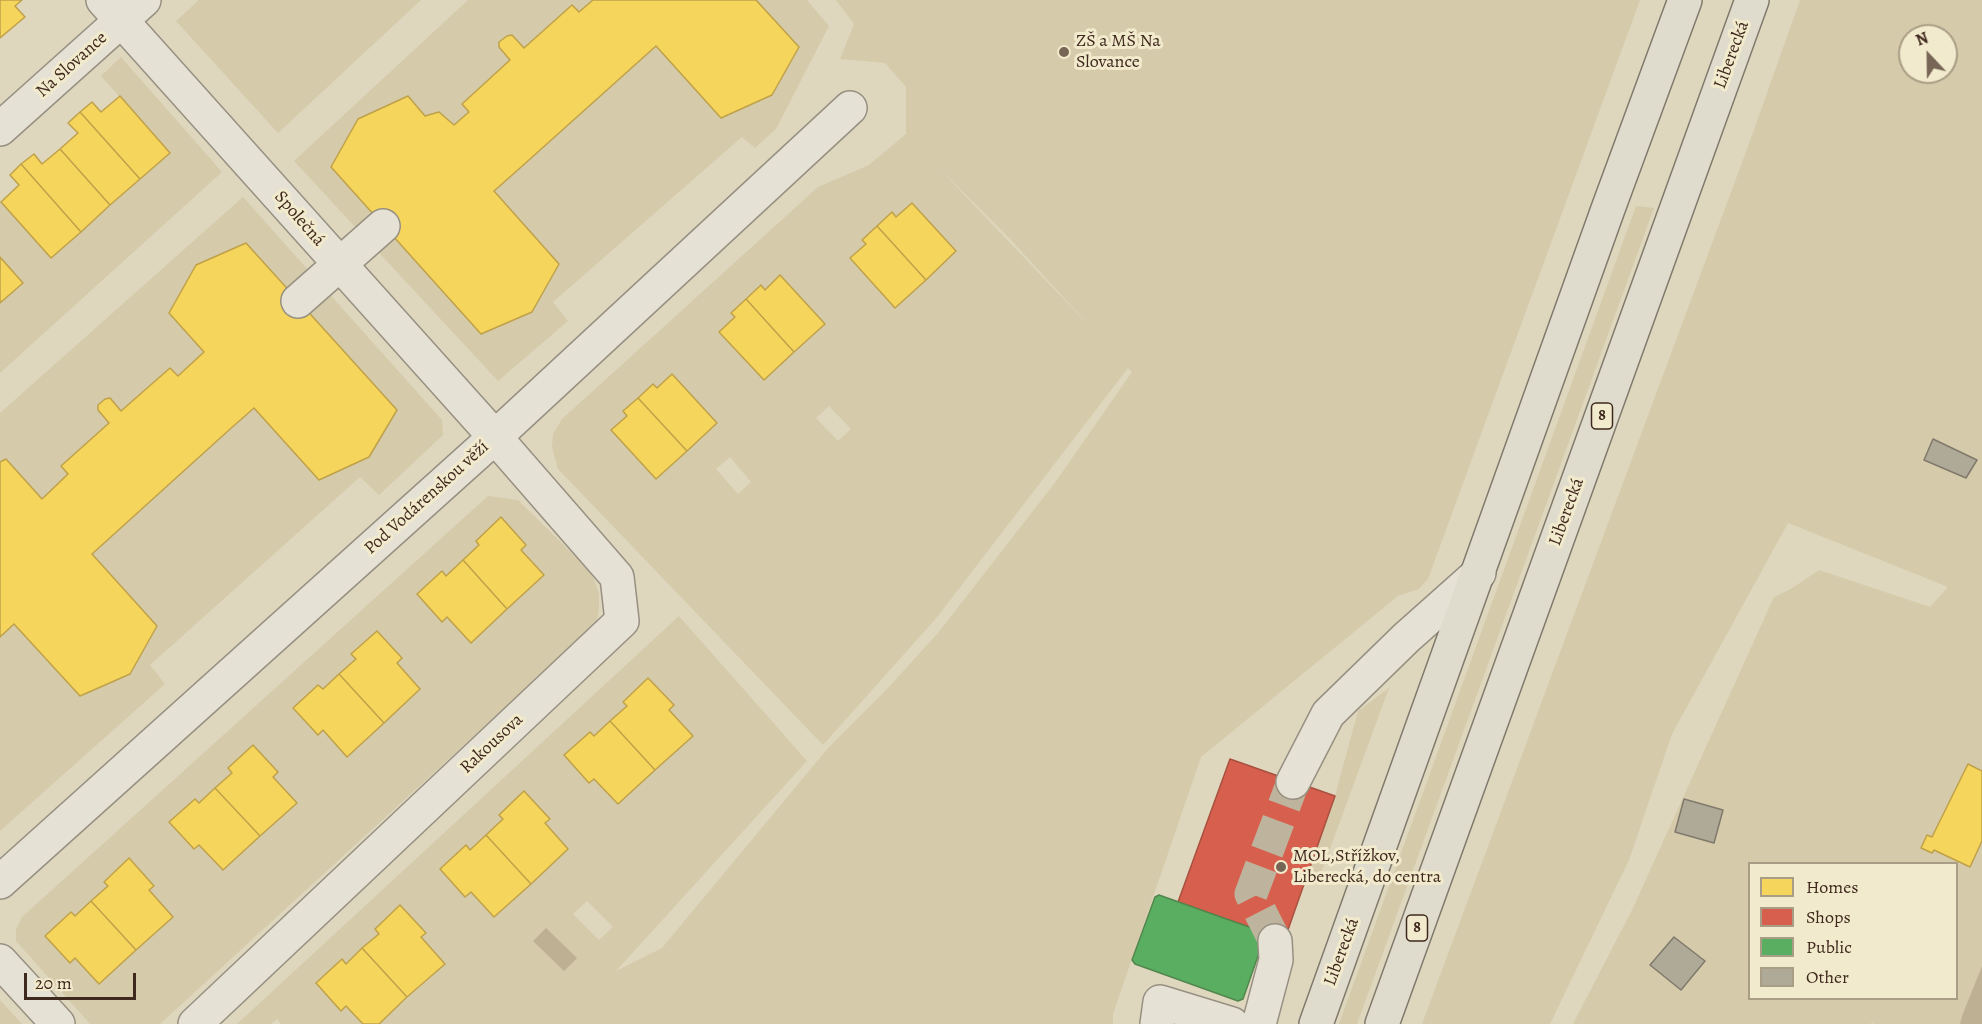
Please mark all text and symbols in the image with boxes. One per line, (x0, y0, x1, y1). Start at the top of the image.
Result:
street label: Liberecká (1710, 18, 1754, 92)
north arrow (1898, 24, 1958, 84)
street label: Na Slovance (32, 27, 112, 103)
text: N (1912, 27, 1932, 52)
place label: ZŠ a MŠ Na Slovance (1076, 31, 1161, 74)
marker: ZŠ a MŠ Na Slovance (1057, 45, 1071, 59)
street label: Společná (269, 187, 329, 251)
road number: 8 (1592, 403, 1612, 429)
street label: Pod Vodárenskou věží (360, 437, 494, 559)
street label: Liberecká (1545, 475, 1589, 549)
street label: Rakousova (456, 709, 528, 779)
place label: MOL,Střížkov, Liberecká, do centra (1293, 846, 1441, 888)
marker: MOL,Střížkov, Liberecká, do centra (1274, 860, 1288, 874)
legend (1748, 862, 1958, 1000)
text: Homes (1806, 875, 1858, 899)
text: Shops (1806, 905, 1851, 929)
street label: Liberecká (1320, 915, 1364, 989)
road number: 8 (1406, 915, 1428, 941)
text: Public (1806, 935, 1852, 959)
scale bar (27, 961, 140, 999)
text: Other (1806, 965, 1849, 989)
text: 20 m (35, 971, 72, 995)

